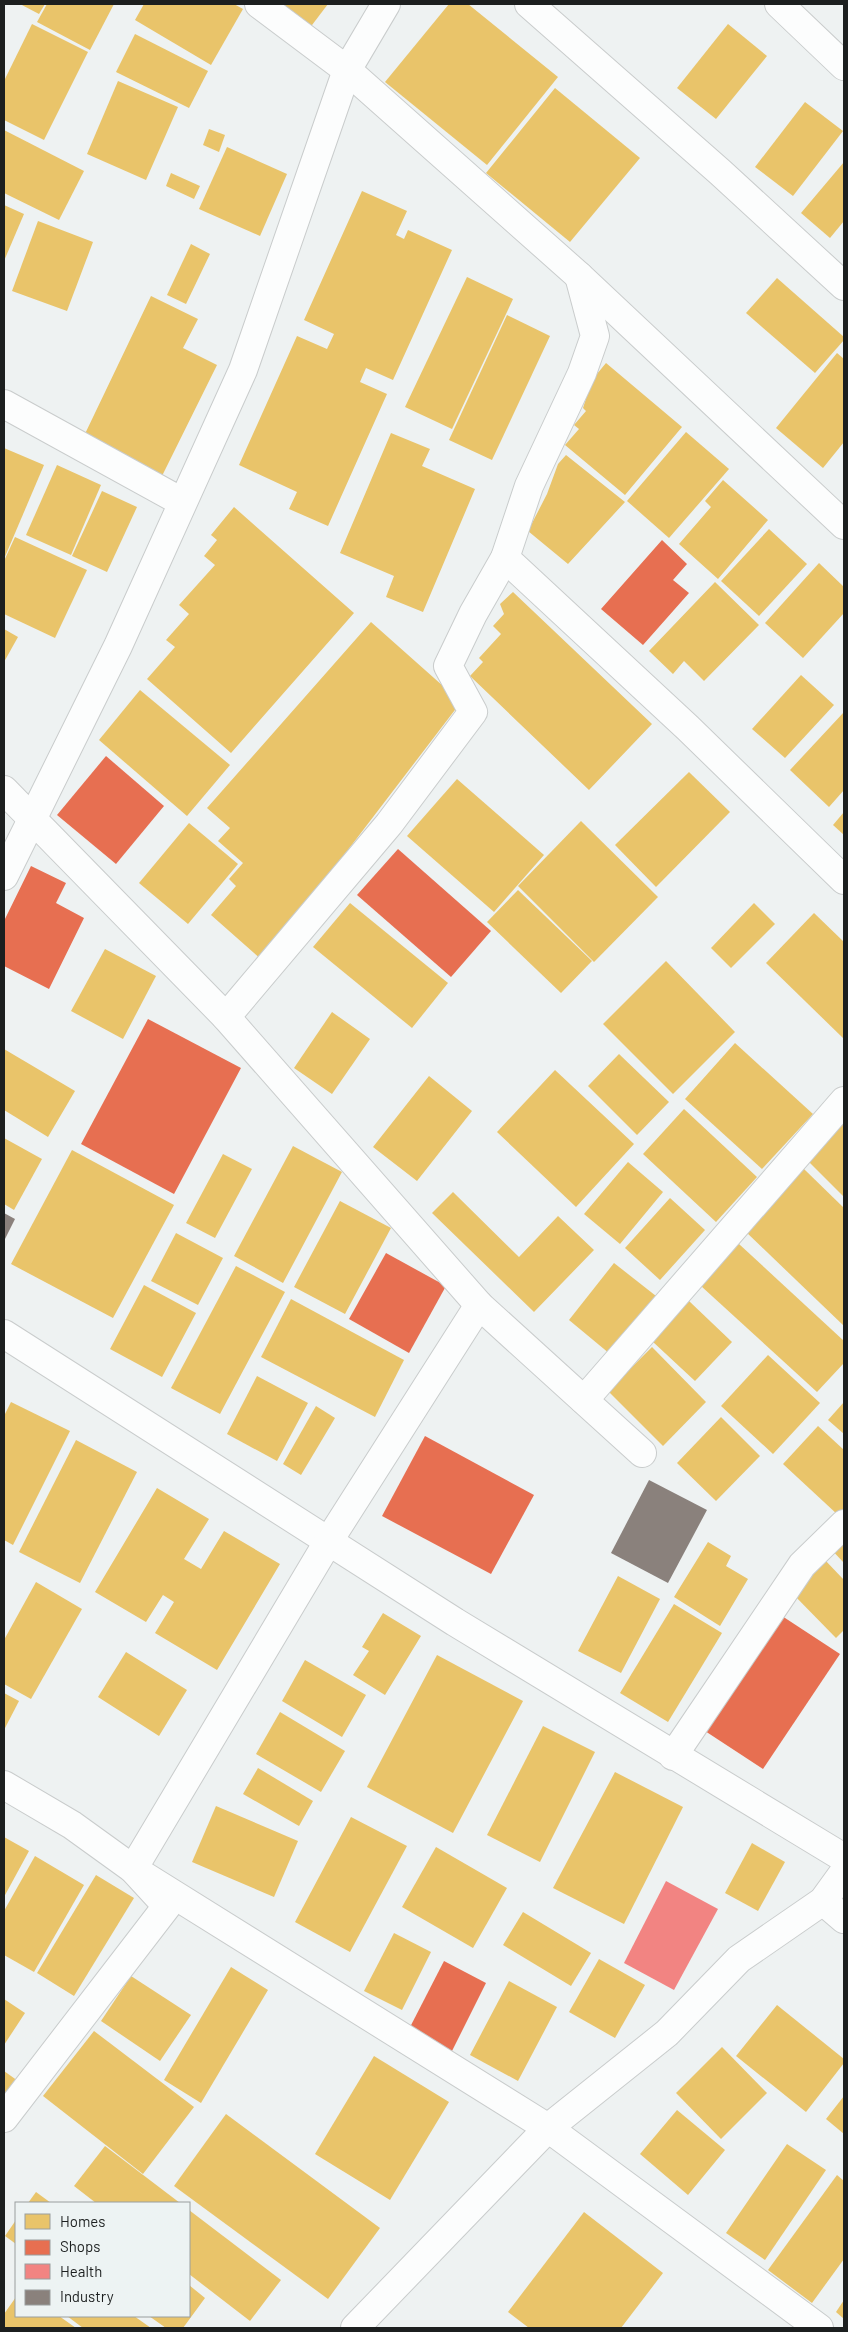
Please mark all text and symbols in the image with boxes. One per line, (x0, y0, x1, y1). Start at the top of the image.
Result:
legend (15, 2202, 190, 2317)
text: Homes (60, 2212, 105, 2230)
text: Shops (60, 2237, 100, 2255)
text: Health (60, 2262, 102, 2280)
text: Industry (60, 2287, 114, 2305)

